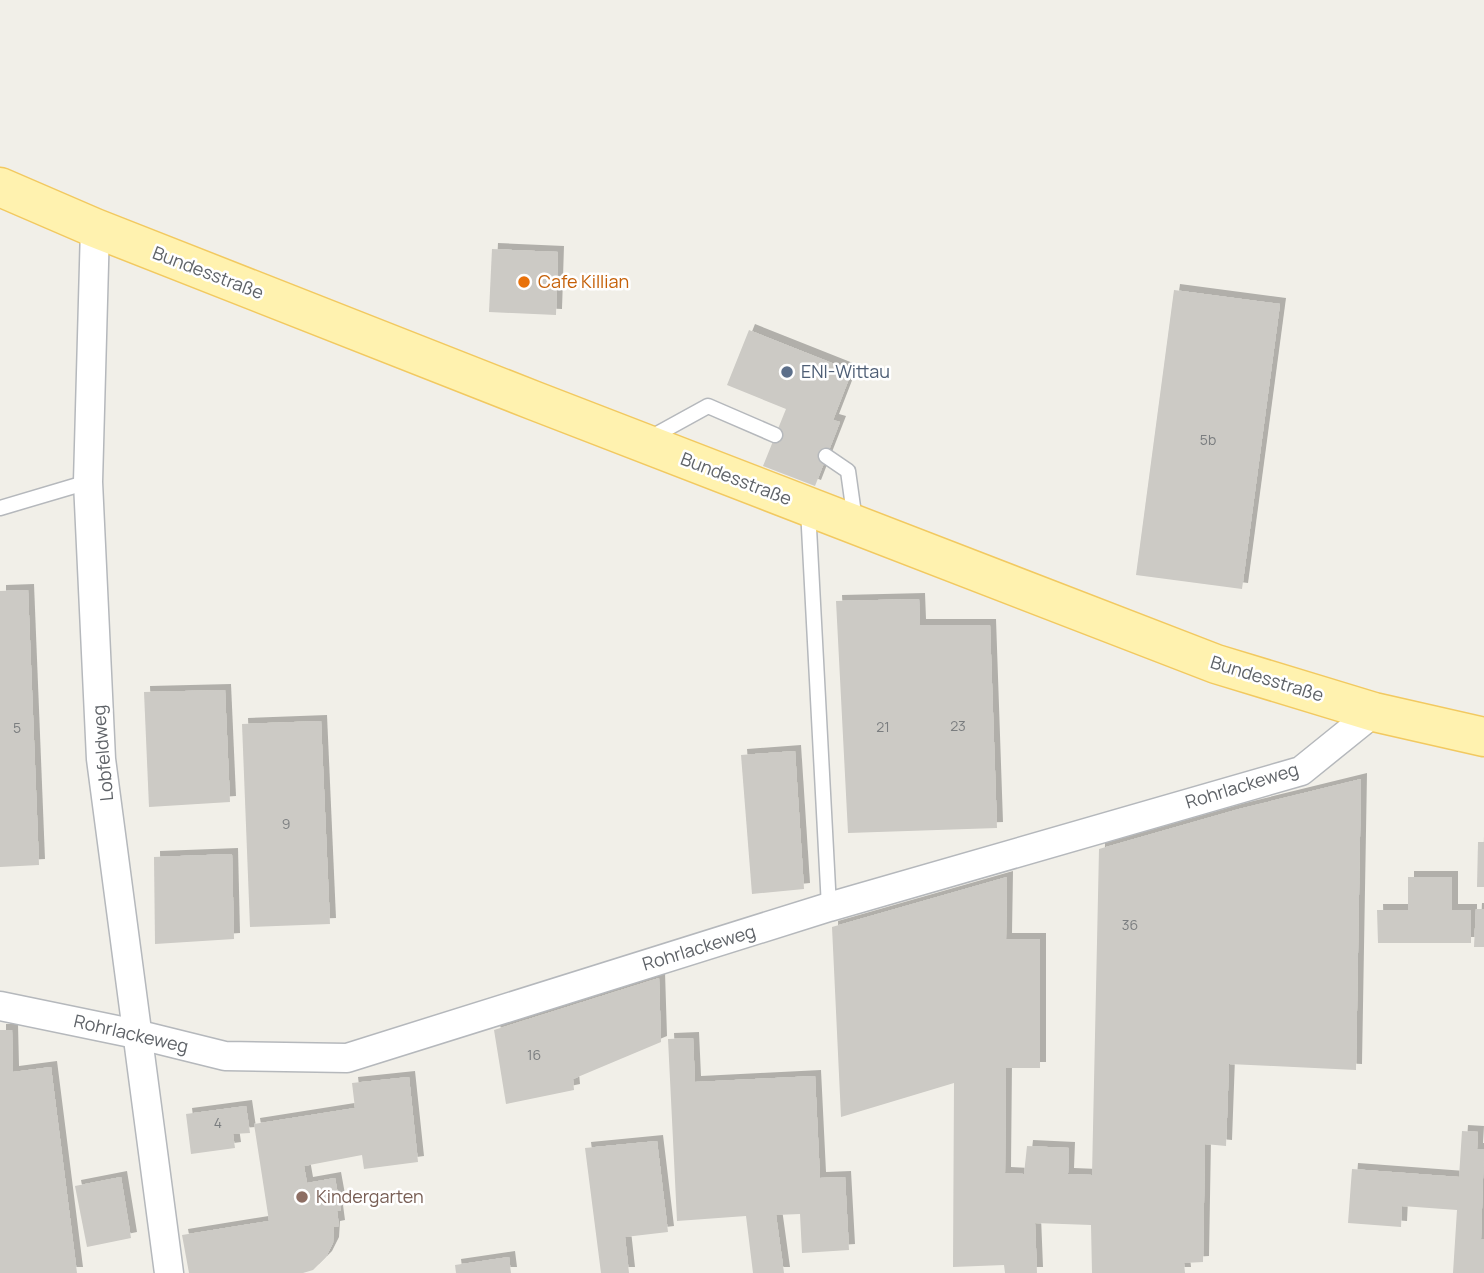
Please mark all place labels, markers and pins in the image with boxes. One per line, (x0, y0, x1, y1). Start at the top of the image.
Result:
place label: Cafe Killian (538, 269, 629, 293)
marker: Cafe Killian (516, 274, 532, 290)
place label: ENI-Wittau (801, 359, 890, 383)
marker: ENI-Wittau (779, 364, 795, 380)
place label: Kindergarten (316, 1184, 424, 1208)
marker: Kindergarten (294, 1189, 310, 1205)

